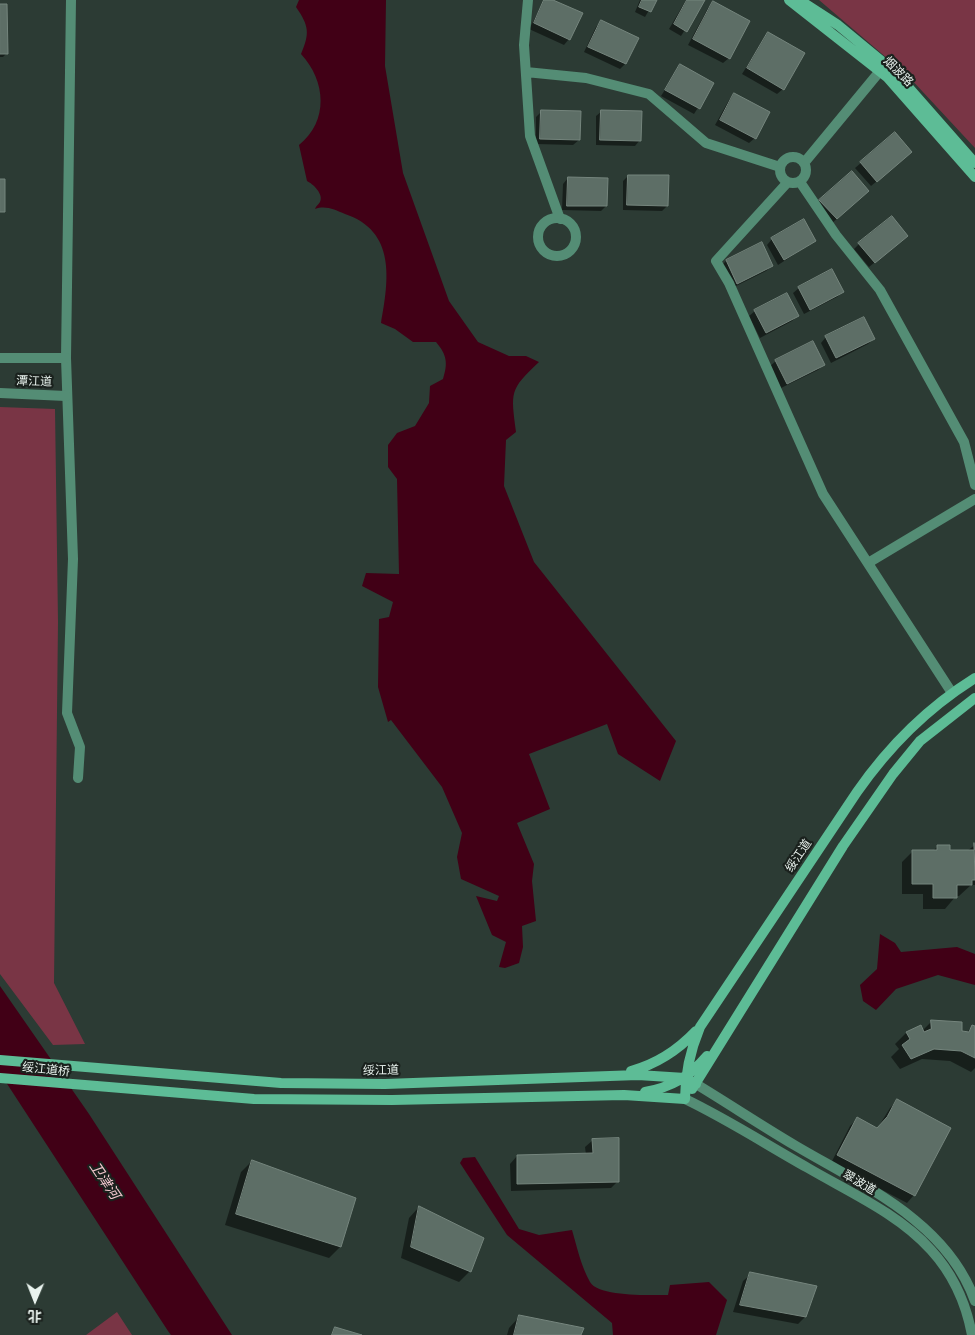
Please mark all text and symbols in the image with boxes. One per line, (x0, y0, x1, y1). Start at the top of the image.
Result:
street label: 烟波路 (880, 54, 916, 90)
street label: 潭江道 (16, 374, 52, 390)
street label: 绥江道 (783, 837, 815, 875)
street label: 绥江道桥 (21, 1060, 71, 1080)
street label: 绥江道 (363, 1063, 399, 1079)
water label: 卫津河 (85, 1159, 123, 1203)
street label: 翠波道 (840, 1168, 878, 1198)
north arrow (10, 1275, 60, 1325)
text: 北 (28, 1307, 42, 1324)

